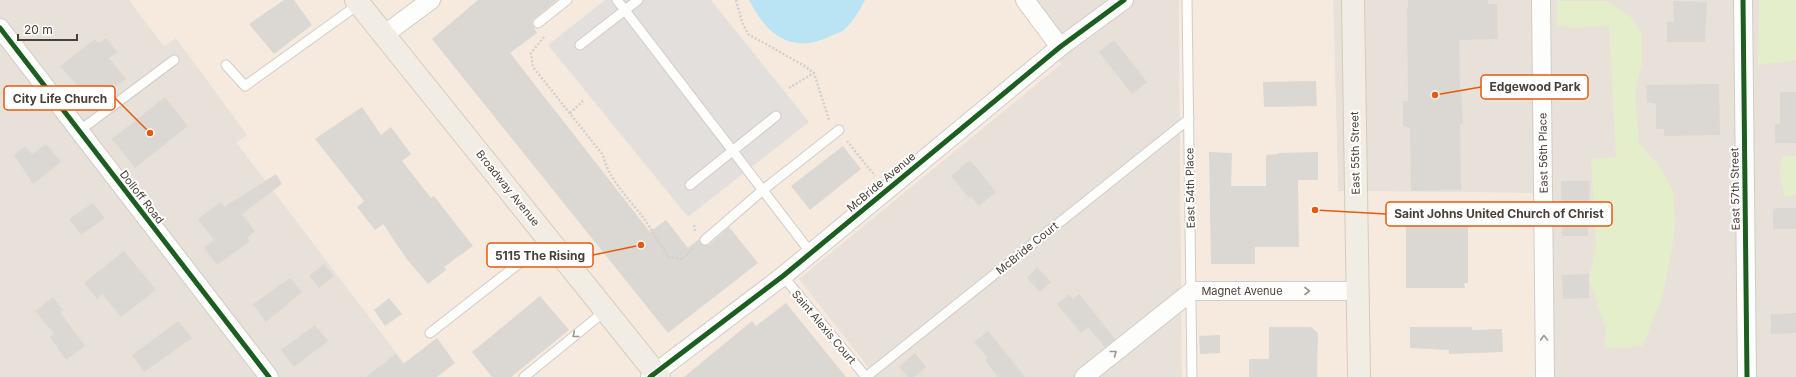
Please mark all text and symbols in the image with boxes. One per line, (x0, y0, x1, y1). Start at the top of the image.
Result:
scale bar (18, 16, 77, 42)
text: 20 m (24, 22, 53, 37)
callout: Edgewood Park (1481, 75, 1588, 99)
text: Edgewood Park (1489, 79, 1581, 94)
callout: City Life Church (4, 86, 115, 110)
text: City Life Church (13, 91, 107, 106)
street label: East 55th Street (1347, 111, 1363, 195)
street label: East 56th Place (1535, 113, 1551, 193)
street label: Broadway Avenue (473, 147, 543, 229)
street label: East 54th Place (1182, 147, 1198, 229)
street label: East 57th Street (1727, 147, 1743, 230)
street label: McBride Avenue (844, 149, 918, 215)
street label: Dolloff Road (117, 168, 167, 226)
callout: Saint Johns United Church of Christ (1386, 202, 1612, 226)
text: Saint Johns United Church of Christ (1394, 206, 1604, 221)
street label: McBride Court (993, 218, 1061, 277)
callout: 5115 The Rising (487, 243, 593, 267)
text: 5115 The Rising (495, 248, 585, 263)
street label: Magnet Avenue (1201, 284, 1283, 298)
street label: Saint Alexis Court (789, 287, 859, 367)
one-way arrow (1304, 287, 1310, 295)
one-way arrow (572, 331, 579, 338)
one-way arrow (1540, 335, 1548, 341)
one-way arrow (1110, 350, 1117, 357)

